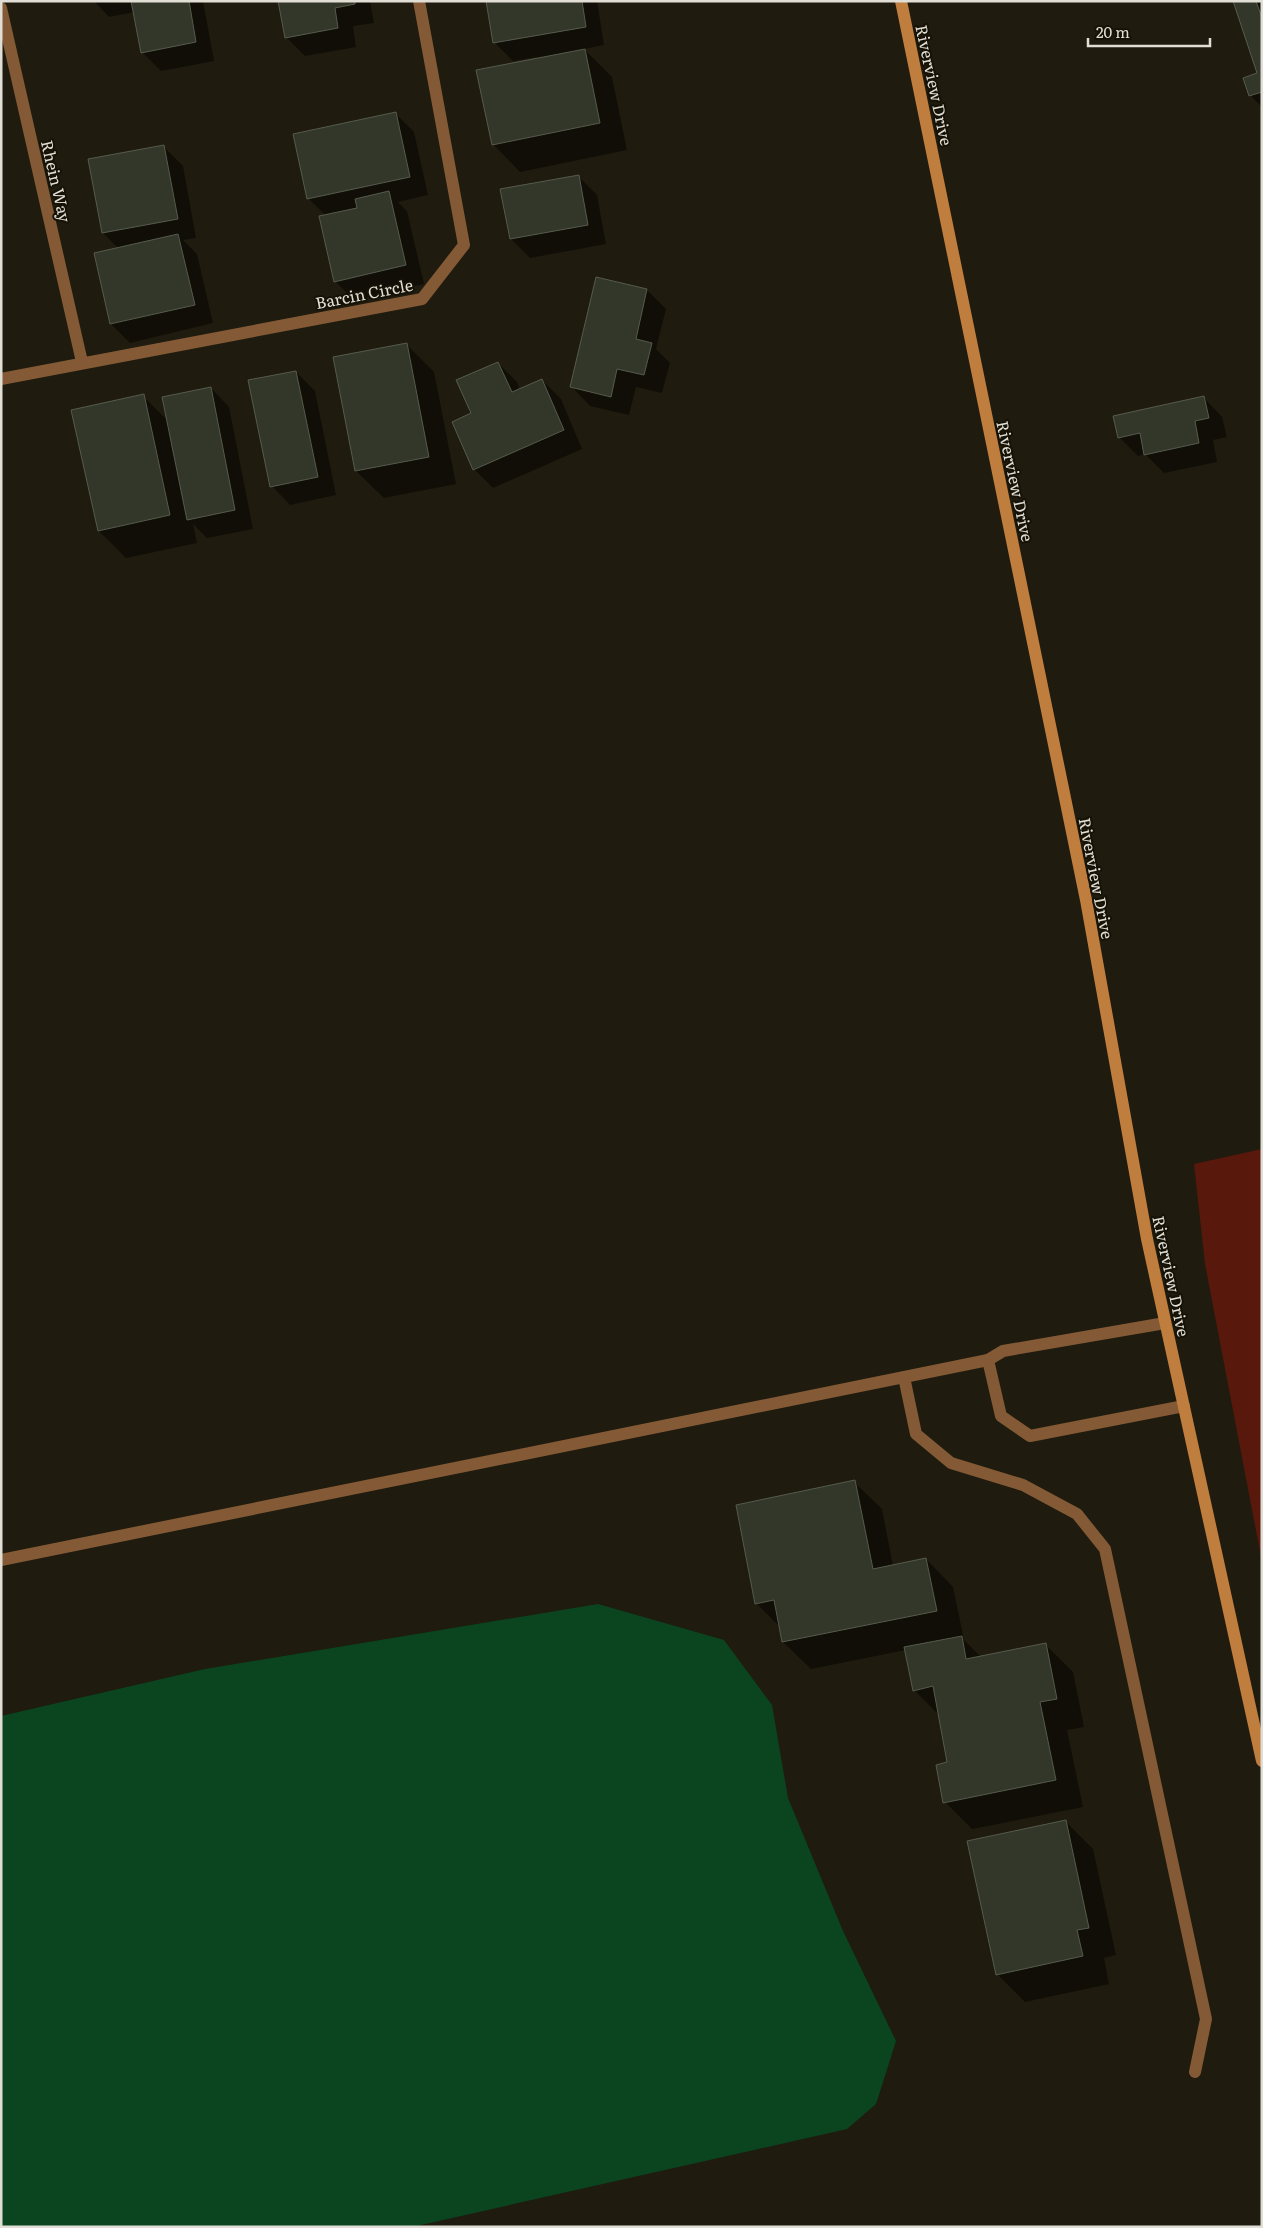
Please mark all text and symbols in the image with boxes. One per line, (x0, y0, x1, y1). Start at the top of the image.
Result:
scale bar (1088, 15, 1210, 47)
text: 20 m (1096, 20, 1130, 43)
street label: Riverview Drive (910, 22, 960, 148)
street label: Rhein Way (36, 138, 78, 225)
street label: Barcin Circle (313, 272, 415, 314)
street label: Riverview Drive (991, 418, 1041, 544)
street label: Riverview Drive (1073, 815, 1121, 941)
street label: Riverview Drive (1147, 1213, 1197, 1339)

